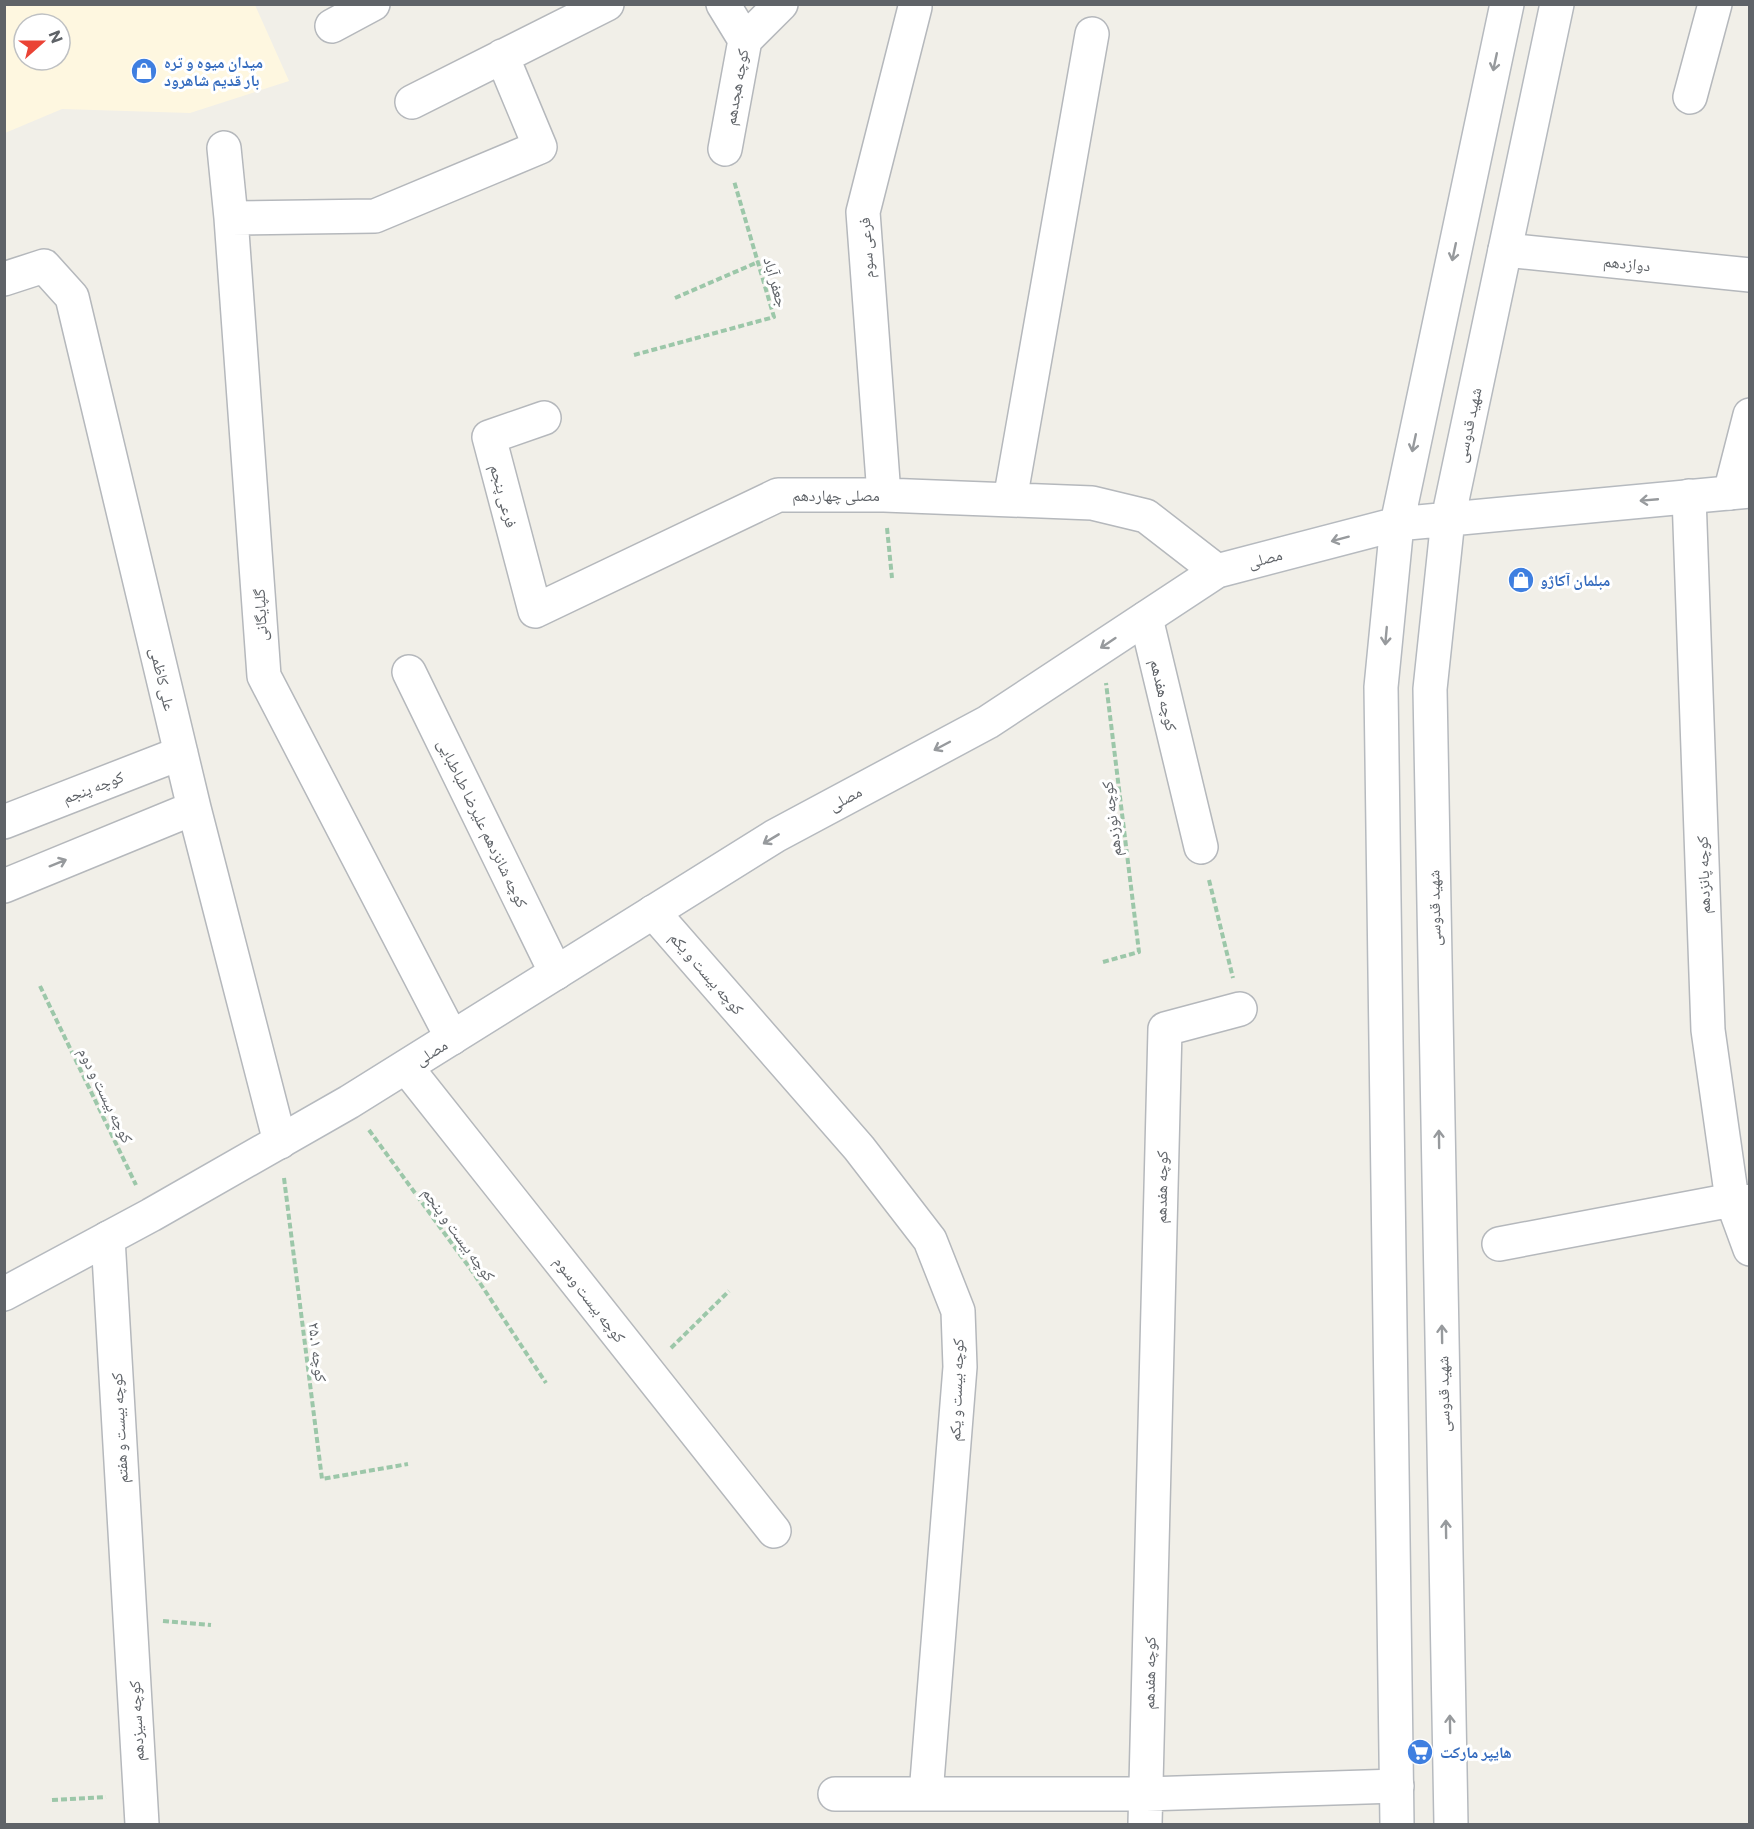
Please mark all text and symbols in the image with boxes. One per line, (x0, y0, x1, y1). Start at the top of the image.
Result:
north arrow (12, 12, 72, 72)
text: N (45, 27, 67, 45)
street label: کوچه هجدهم (719, 47, 754, 127)
place label: میدان میوه و تره بار قدیم شاهرود (164, 52, 263, 92)
one-way arrow (1488, 52, 1500, 71)
shop icon: میدان میوه و تره بار قدیم شاهرود (129, 56, 159, 86)
street label: فرعی سوم (854, 217, 879, 279)
one-way arrow (1448, 242, 1459, 262)
street label: دوازدهم (1602, 251, 1652, 276)
street label: جعفر آباد (759, 255, 793, 309)
street label: شهید قدوسی (1450, 386, 1487, 465)
one-way arrow (1408, 433, 1419, 453)
street label: فرعی پنجم (485, 462, 522, 530)
street label: مصلی چهاردهم (792, 485, 880, 506)
one-way arrow (1640, 495, 1660, 506)
one-way arrow (1331, 534, 1350, 545)
street label: مصلی (1246, 544, 1285, 573)
shop icon: مبلمان آکاژو (1506, 565, 1536, 595)
place label: مبلمان آکاژو (1540, 570, 1610, 590)
street label: گلپایگانی (249, 588, 272, 642)
one-way arrow (1380, 625, 1391, 645)
one-way arrow (1100, 637, 1116, 649)
street label: علی کاظمی (145, 645, 180, 713)
street label: کوچه هفدهم (1145, 657, 1182, 733)
street label: کوچه شانزدهم علیرضا طباطبایی (433, 735, 533, 911)
one-way arrow (934, 741, 952, 752)
street label: کوچه پنجم (60, 766, 127, 809)
street label: کوچه نوزدهم (1096, 780, 1127, 858)
street label: مصلی (825, 781, 865, 816)
one-way arrow (763, 833, 780, 845)
street label: کوچه پانزدهم (1692, 835, 1715, 914)
one-way arrow (48, 857, 67, 868)
street label: شهید قدوسی (1423, 870, 1446, 946)
street label: کوچه بیست و یکم (665, 927, 749, 1019)
street label: مصلی (411, 1034, 452, 1071)
street label: کوچه بیست و دوم (73, 1044, 138, 1147)
one-way arrow (1433, 1130, 1444, 1150)
street label: کوچه هفدهم (1150, 1150, 1173, 1224)
street label: کوچه بیست و پنجم (417, 1183, 500, 1286)
street label: کوچه بیست وسوم (549, 1252, 630, 1347)
street label: کوچه ۲۵.۱ (304, 1321, 332, 1383)
one-way arrow (1437, 1325, 1448, 1345)
street label: کوچه بیست و یکم (944, 1338, 969, 1442)
street label: شهید قدوسی (1432, 1356, 1455, 1432)
street label: کوچه بیست و هفتم (106, 1372, 133, 1484)
one-way arrow (1440, 1520, 1452, 1540)
street label: کوچه هفدهم (1138, 1636, 1161, 1710)
street label: کوچه سیزدهم (124, 1680, 149, 1762)
one-way arrow (1444, 1715, 1455, 1735)
supermarket icon: هایپر مارکت (1405, 1737, 1435, 1767)
place label: هایپر مارکت (1440, 1742, 1512, 1762)

